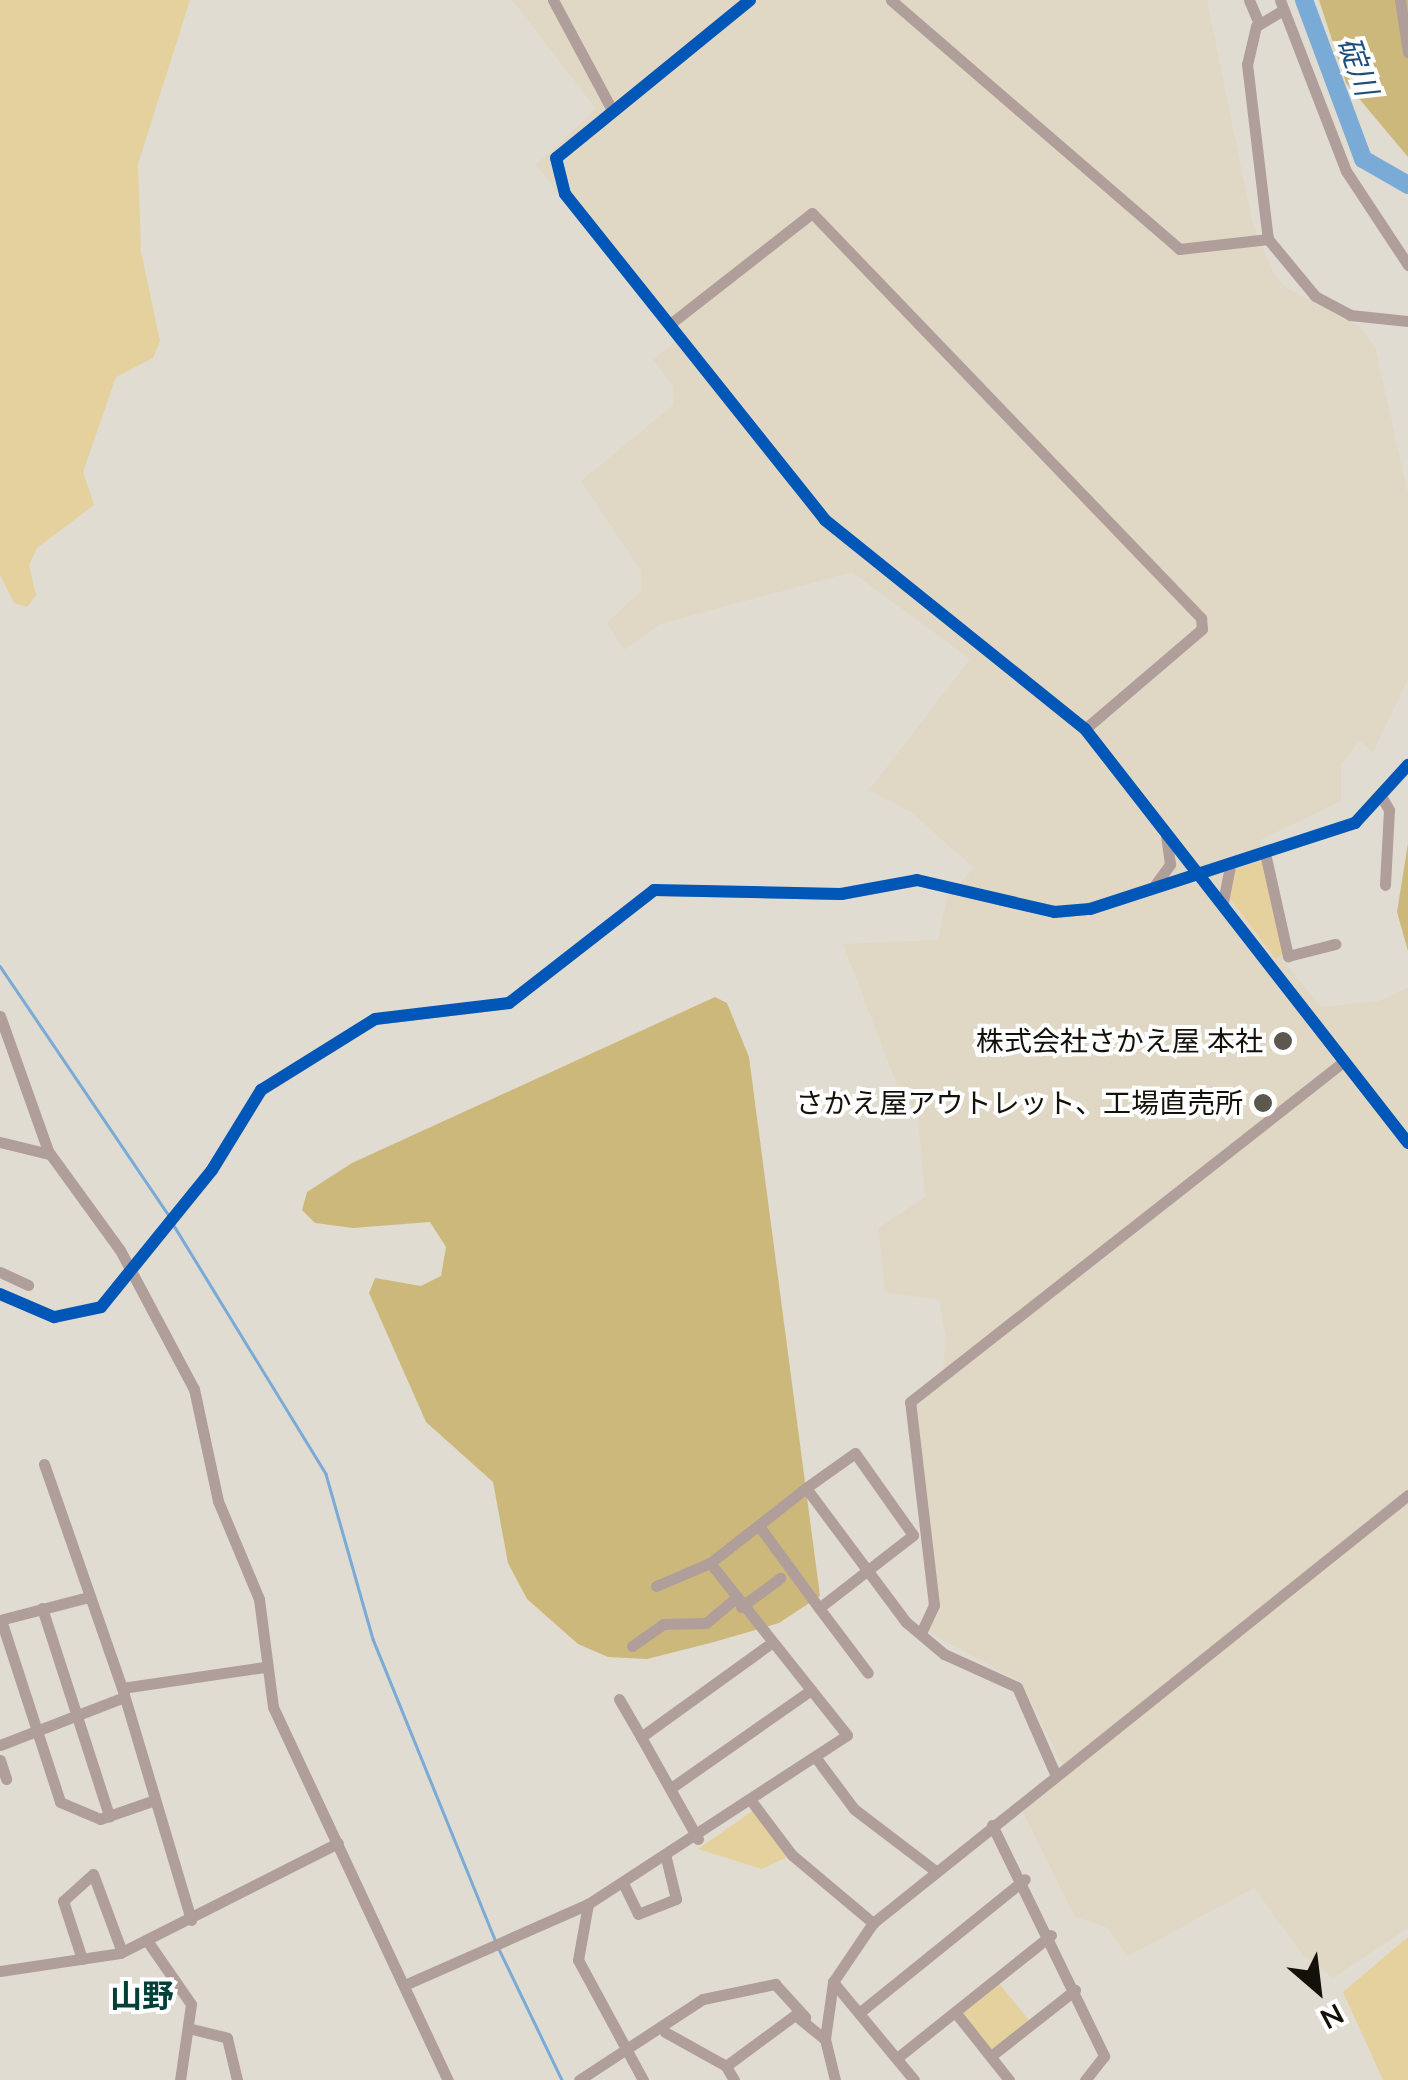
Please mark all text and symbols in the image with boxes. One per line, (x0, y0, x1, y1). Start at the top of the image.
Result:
water label: 碇川 (1331, 32, 1385, 100)
place label: 株式会社さかえ屋 本社 (976, 1024, 1263, 1058)
marker: 株式会社さかえ屋 本社 (1272, 1030, 1294, 1052)
place label: さかえ屋アウトレット、工場直売所 (796, 1086, 1243, 1120)
marker: さかえ屋アウトレット、工場直売所 (1252, 1092, 1274, 1114)
north arrow (1268, 1940, 1368, 2040)
district label: 山野 (110, 1976, 174, 2014)
text: N (1315, 1997, 1350, 2037)

